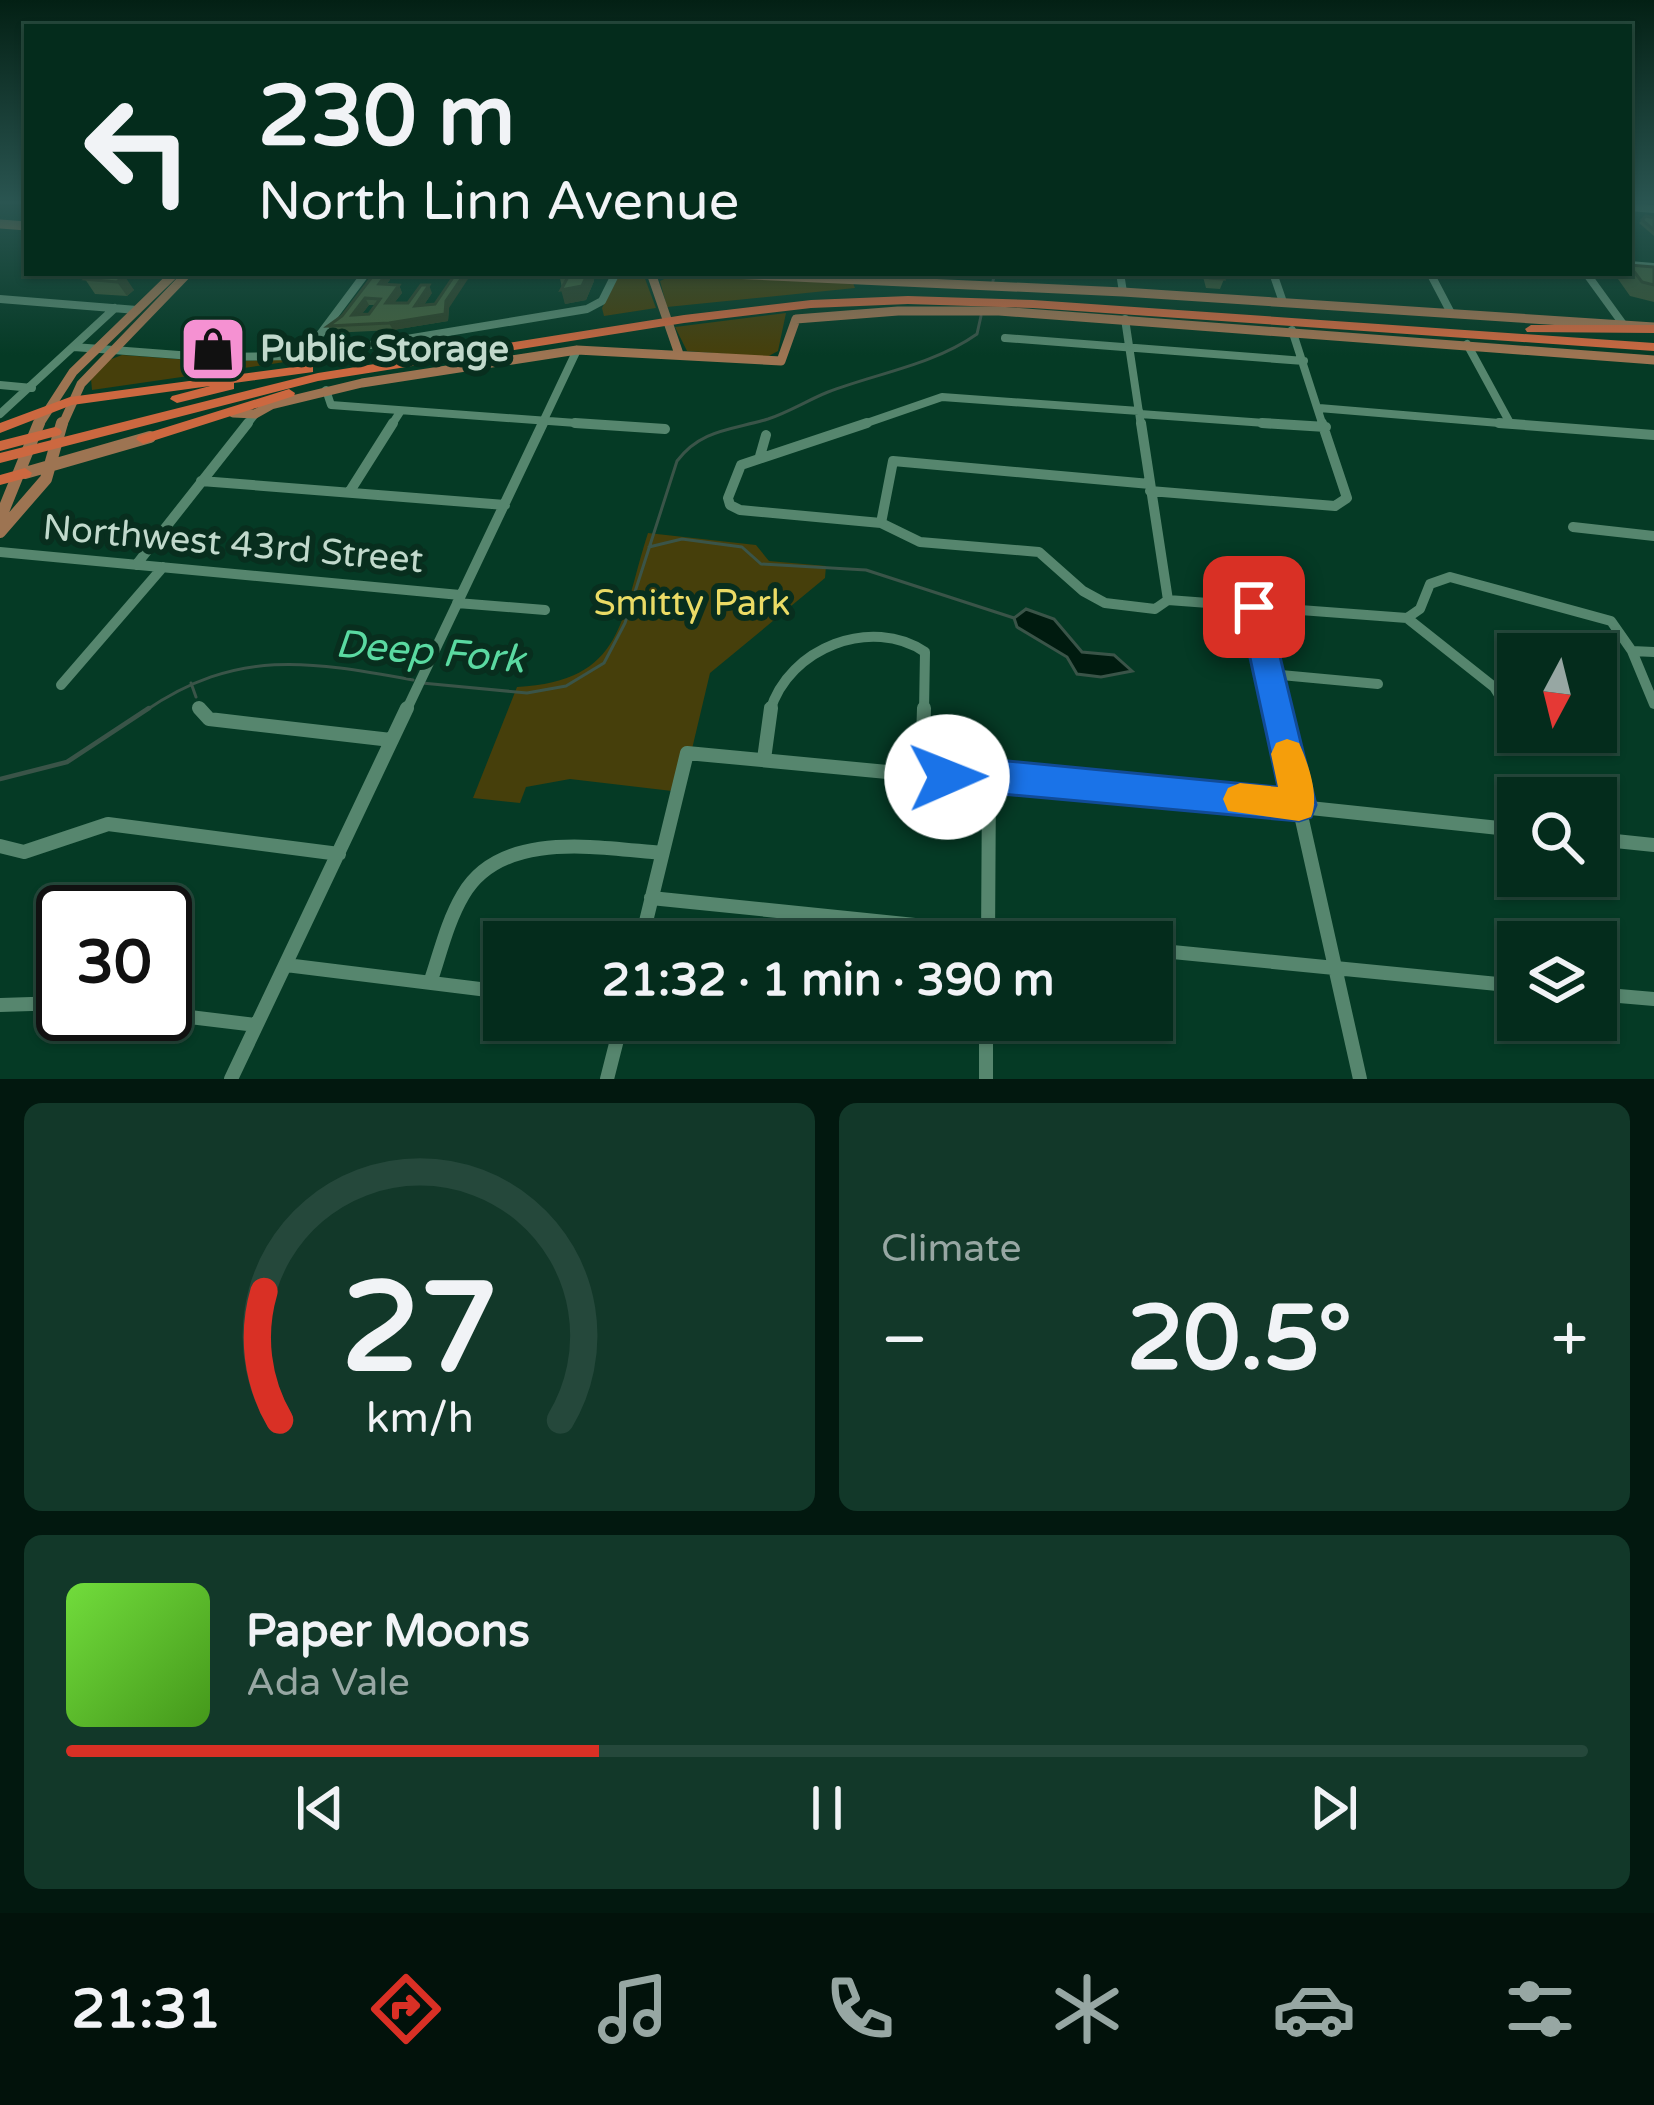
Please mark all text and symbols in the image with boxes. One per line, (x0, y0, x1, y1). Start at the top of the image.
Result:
text: 230 m (258, 67, 515, 168)
icon: left (60, 72, 216, 228)
text: North Linn Avenue (258, 169, 739, 234)
shop icon: Public Storage (178, 314, 248, 384)
place label: Public Storage (260, 328, 509, 371)
street label: Northwest 43rd Street (41, 506, 425, 582)
pin (1203, 556, 1305, 658)
icon: arrive (1221, 574, 1287, 640)
park label: Smitty Park (594, 582, 790, 625)
water label: Deep Fork (334, 620, 529, 684)
north arrow (1497, 633, 1617, 753)
map controls (1497, 633, 1617, 1041)
position arrow (884, 714, 1010, 840)
button: search (1497, 777, 1617, 897)
speed limit sign: 30 (36, 885, 192, 1041)
button: layers (1497, 921, 1617, 1041)
text: 21:32 · 1 min · 390 m (602, 954, 1054, 1008)
text: Climate (881, 1225, 1021, 1272)
text: 27 (341, 1254, 498, 1405)
text: 20.5° (1127, 1285, 1352, 1394)
text: − (881, 1300, 928, 1380)
text: + (1551, 1300, 1588, 1380)
text: km/h (366, 1393, 473, 1444)
text: Paper Moons (246, 1605, 530, 1659)
text: Ada Vale (246, 1659, 410, 1706)
icon: previous (287, 1775, 353, 1841)
icon: pause (794, 1775, 860, 1841)
icon: next (1301, 1775, 1367, 1841)
icon: directions (364, 1967, 448, 2051)
icon: music (591, 1967, 675, 2051)
icon: phone (818, 1967, 902, 2051)
icon: climate (1045, 1967, 1129, 2051)
icon: car (1272, 1967, 1356, 2051)
icon: filters (1498, 1967, 1582, 2051)
text: 21:31 (71, 1977, 221, 2042)

